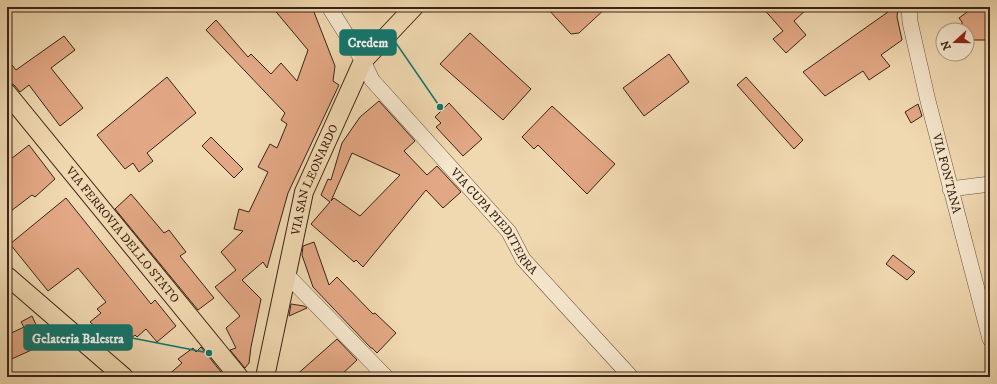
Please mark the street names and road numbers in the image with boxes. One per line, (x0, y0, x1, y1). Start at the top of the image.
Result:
street label: VIA SAN LEONARDO (287, 122, 341, 237)
street label: VIA FONTANA (929, 131, 965, 215)
street label: VIA FERROVIA DELLO STATO (62, 163, 183, 306)
street label: VIA CUPA PIEDITERRA (447, 164, 541, 278)

